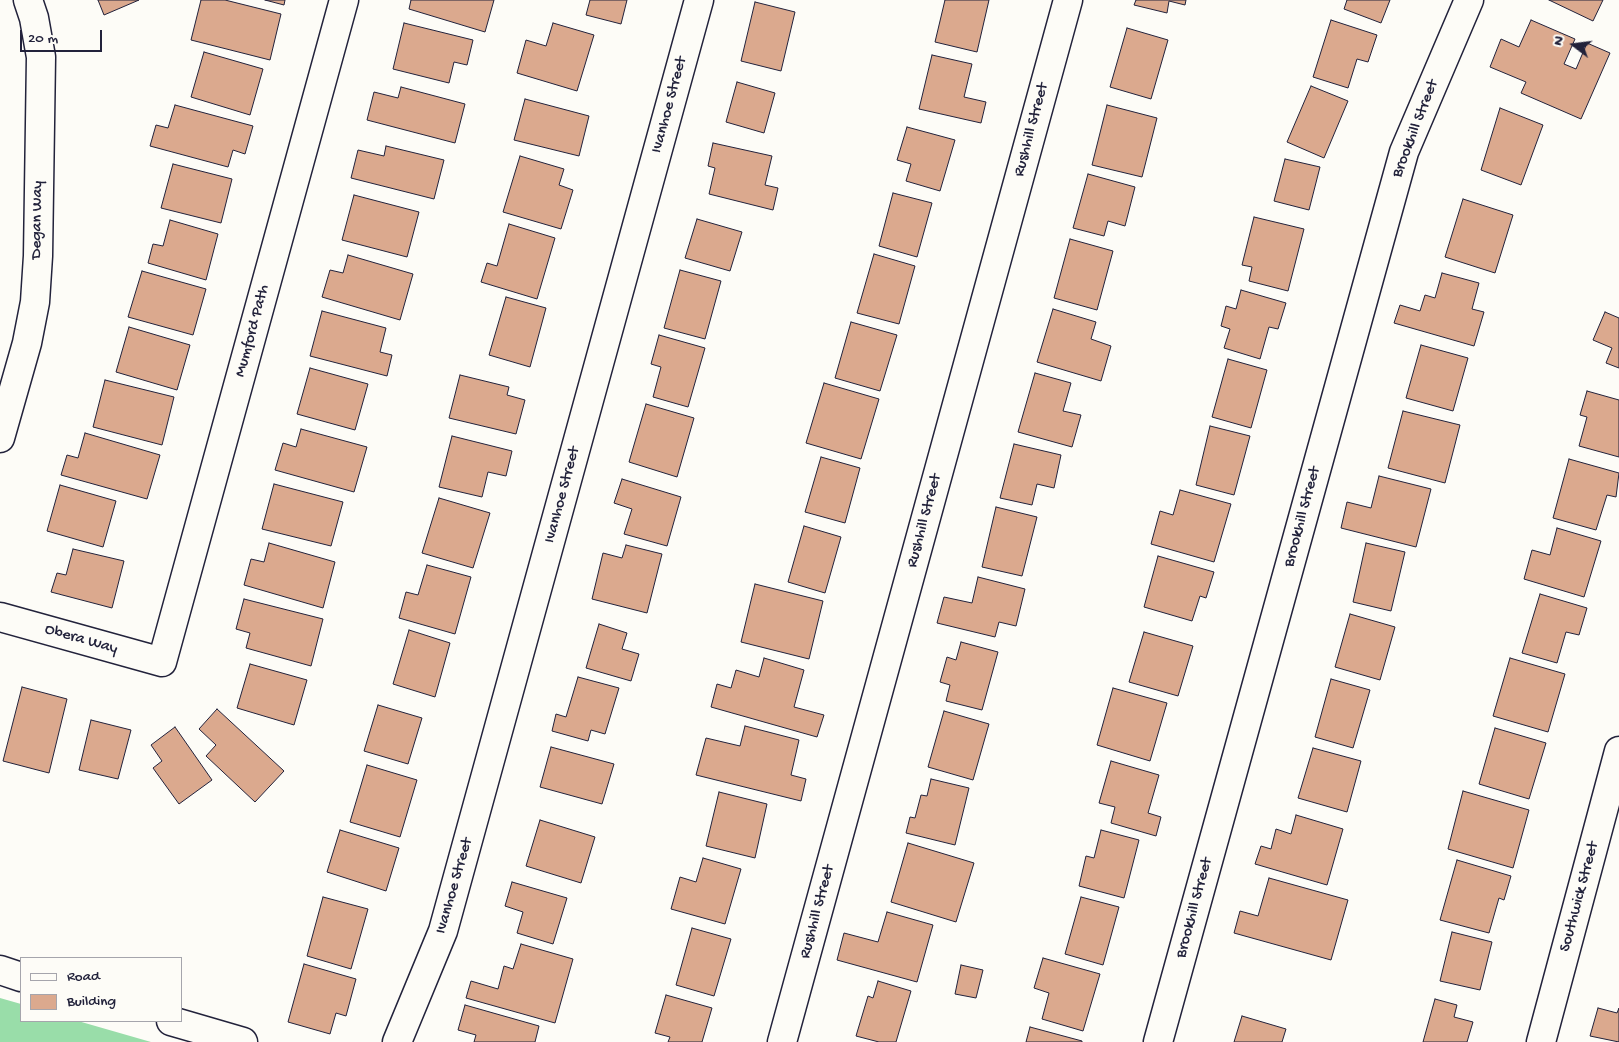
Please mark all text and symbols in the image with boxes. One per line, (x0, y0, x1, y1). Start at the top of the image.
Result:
scale bar (22, 20, 105, 52)
north arrow (1549, 20, 1599, 70)
text: 20 m (28, 30, 58, 48)
text: N (1550, 34, 1568, 48)
street label: Ivanhoe Street (648, 55, 692, 155)
street label: Brookhill Street (1389, 77, 1443, 181)
street label: Rushhill Street (1010, 81, 1054, 179)
street label: Degan Way (28, 181, 48, 259)
street label: Mumford Path (231, 283, 275, 379)
street label: Ivanhoe Street (541, 445, 585, 545)
street label: Brookhill Street (1280, 465, 1326, 569)
street label: Rushhill Street (903, 472, 947, 570)
street label: Obera Way (42, 620, 120, 660)
street label: Ivanhoe Street (432, 836, 478, 936)
street label: Southwick Street (1556, 840, 1604, 954)
street label: Brookhill Street (1172, 856, 1218, 960)
street label: Rushhill Street (796, 863, 840, 961)
legend (20, 957, 182, 1022)
text: Road (67, 968, 100, 986)
text: Building (67, 993, 116, 1011)

